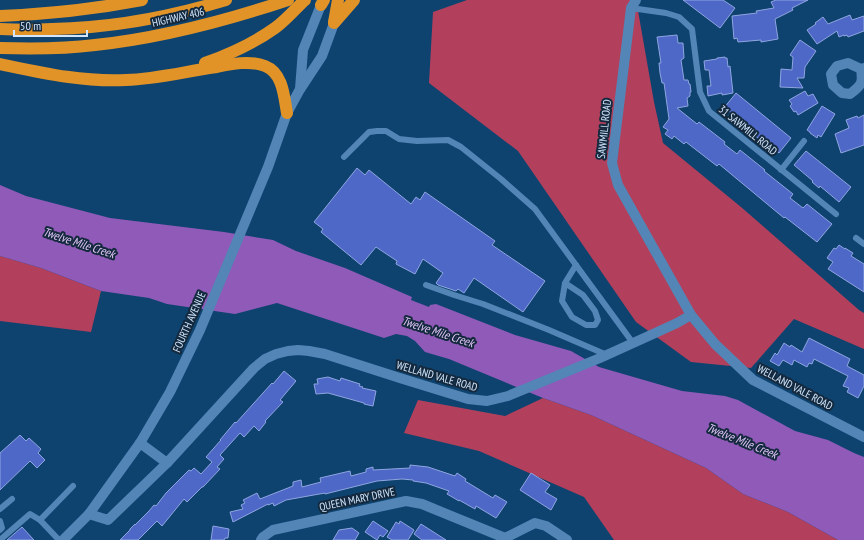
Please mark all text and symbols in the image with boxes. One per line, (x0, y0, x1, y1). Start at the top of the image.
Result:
street label: HIGHWAY 406 (150, 4, 206, 30)
scale bar (14, 12, 87, 38)
text: 50 m (20, 18, 41, 33)
street label: SAWMILL ROAD (594, 98, 614, 159)
street label: 31 SAWMILL ROAD (716, 102, 780, 158)
water label: Twelve Mile Creek (41, 224, 118, 262)
street label: FOURTH AVENUE (169, 289, 209, 354)
water label: Twelve Mile Creek (400, 313, 477, 351)
street label: WELLAND VALE ROAD (395, 358, 479, 394)
street label: WELLAND VALE ROAD (755, 361, 835, 413)
water label: Twelve Mile Creek (705, 420, 781, 462)
street label: QUEEN MARY DRIVE (318, 484, 396, 514)

